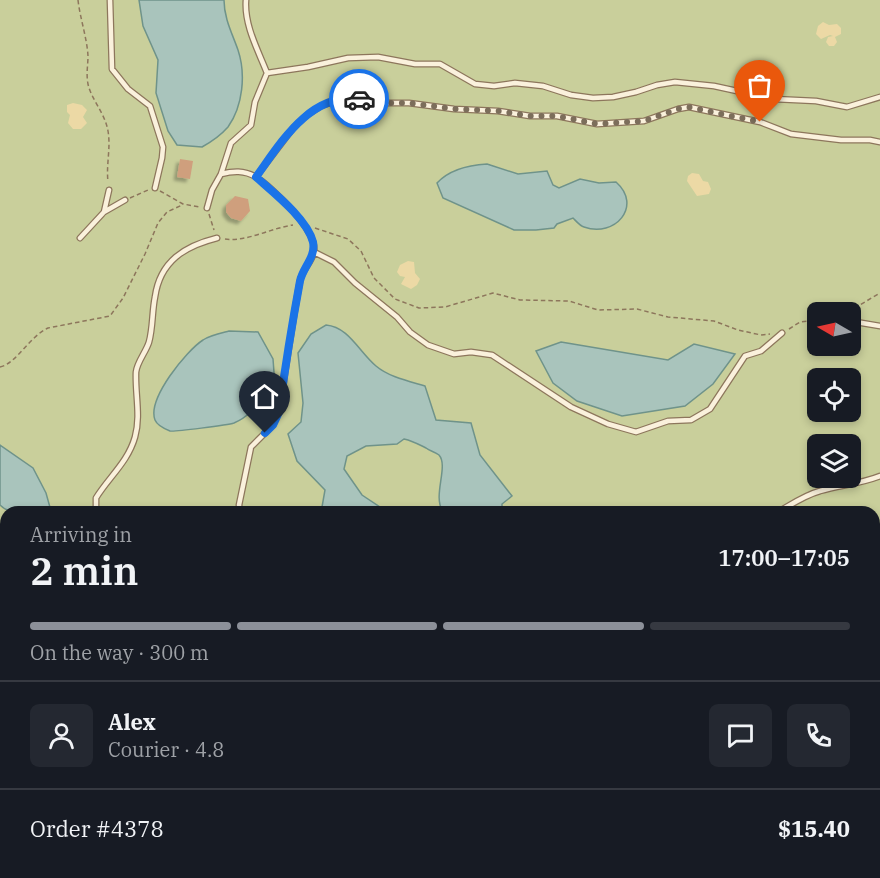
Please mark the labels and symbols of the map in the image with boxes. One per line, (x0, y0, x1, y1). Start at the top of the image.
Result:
pin (734, 60, 785, 122)
courier (329, 69, 389, 129)
north arrow (807, 302, 861, 356)
pin (239, 371, 290, 433)

